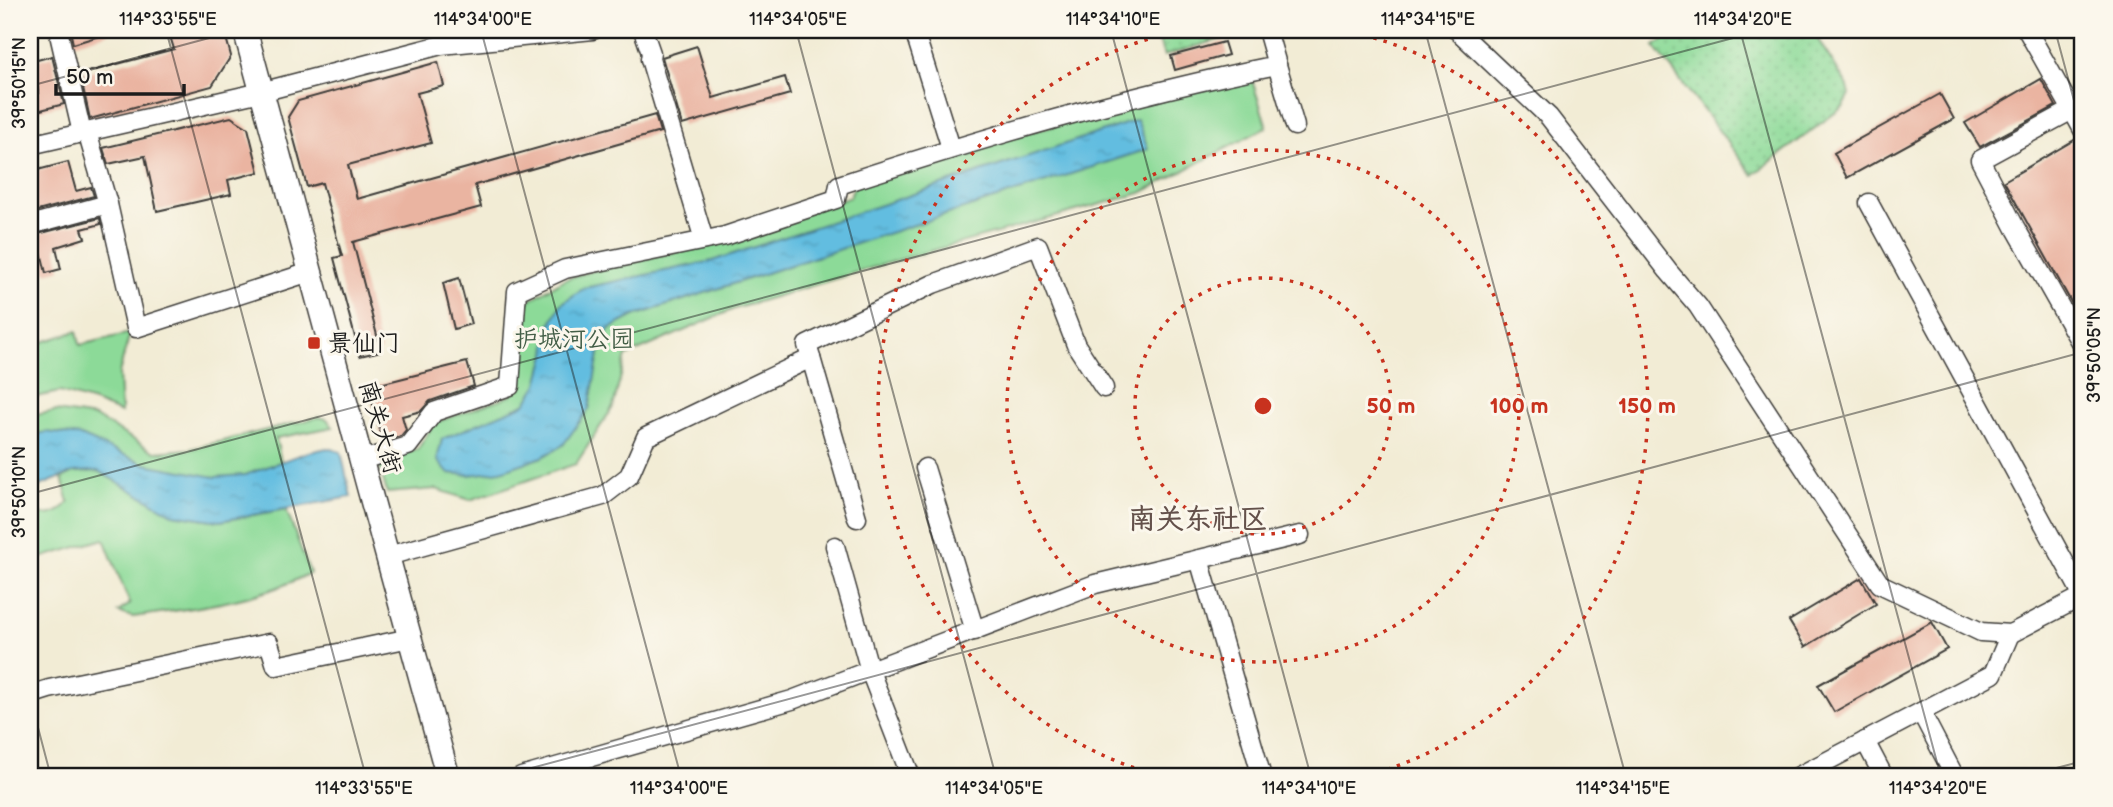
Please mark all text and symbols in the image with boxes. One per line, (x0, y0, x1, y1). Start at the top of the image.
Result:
text: 114°33'55"E (119, 9, 217, 30)
text: 114°34'00"E (434, 9, 532, 30)
text: 114°34'05"E (749, 9, 847, 30)
text: 114°34'10"E (1066, 9, 1160, 30)
text: 114°34'15"E (1381, 9, 1475, 30)
text: 114°34'20"E (1694, 9, 1792, 30)
text: 39°50'15"N (9, 37, 30, 129)
scale bar (56, 52, 184, 96)
text: 50 m (66, 65, 113, 90)
text: 39°50'05"N (2084, 307, 2105, 403)
park label: 护城河公园 (514, 325, 634, 354)
place label: 景仙门 (328, 329, 400, 358)
marker: 景仙门 (306, 335, 322, 351)
street label: 南关大街 (353, 377, 407, 477)
centre of rings (1251, 394, 1275, 418)
text: 50 m (1367, 394, 1415, 419)
text: 100 m (1490, 394, 1548, 419)
text: 150 m (1618, 394, 1676, 419)
text: 39°50'10"N (9, 446, 30, 538)
district label: 南关东社区 (1128, 503, 1268, 536)
text: 114°33'55"E (315, 778, 413, 799)
text: 114°34'00"E (630, 778, 728, 799)
text: 114°34'05"E (945, 778, 1043, 799)
text: 114°34'10"E (1262, 778, 1356, 799)
text: 114°34'15"E (1576, 778, 1670, 799)
text: 114°34'20"E (1889, 778, 1987, 799)

